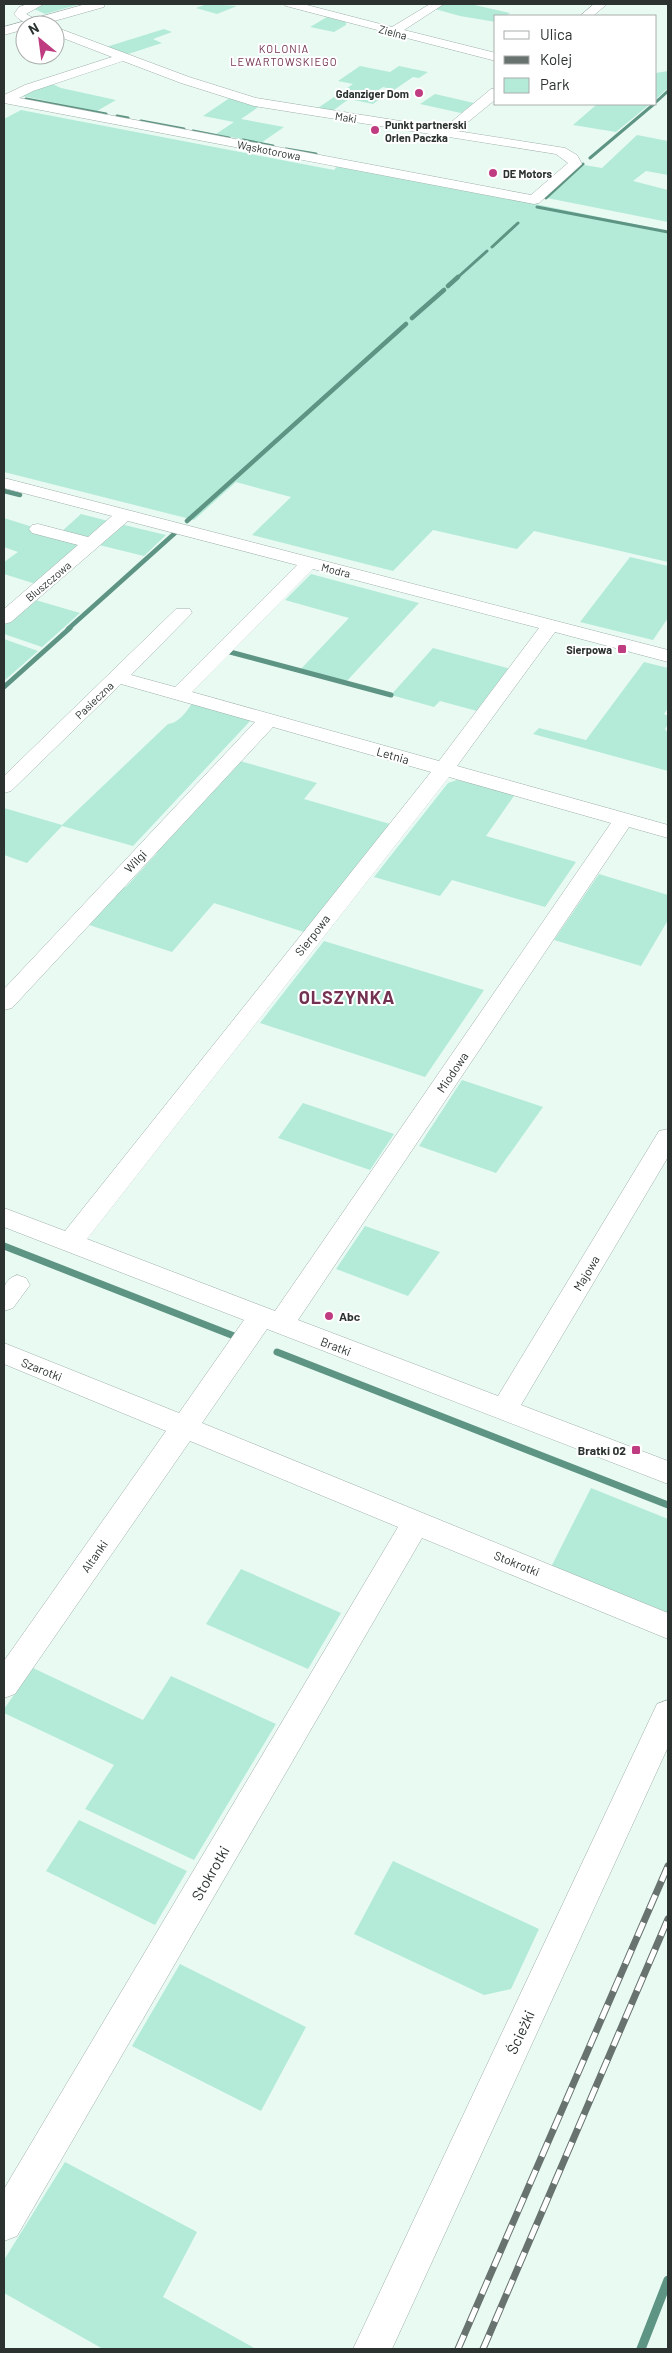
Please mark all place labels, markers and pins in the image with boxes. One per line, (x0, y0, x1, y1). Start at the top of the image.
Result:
place label: Gdanziger Dom (336, 87, 409, 100)
marker: Gdanziger Dom (413, 87, 425, 99)
place label: Punkt partnerski Orlen Paczka (385, 118, 467, 144)
marker: Punkt partnerski Orlen Paczka (369, 124, 381, 136)
marker: DE Motors (487, 167, 499, 179)
place label: DE Motors (503, 167, 553, 180)
place label: Sierpowa (566, 643, 612, 656)
marker: Sierpowa (616, 643, 628, 655)
place label: Abc (339, 1309, 361, 1323)
marker: Abc (323, 1310, 335, 1322)
place label: Bratki 02 (578, 1443, 626, 1457)
marker: Bratki 02 (630, 1444, 642, 1456)

